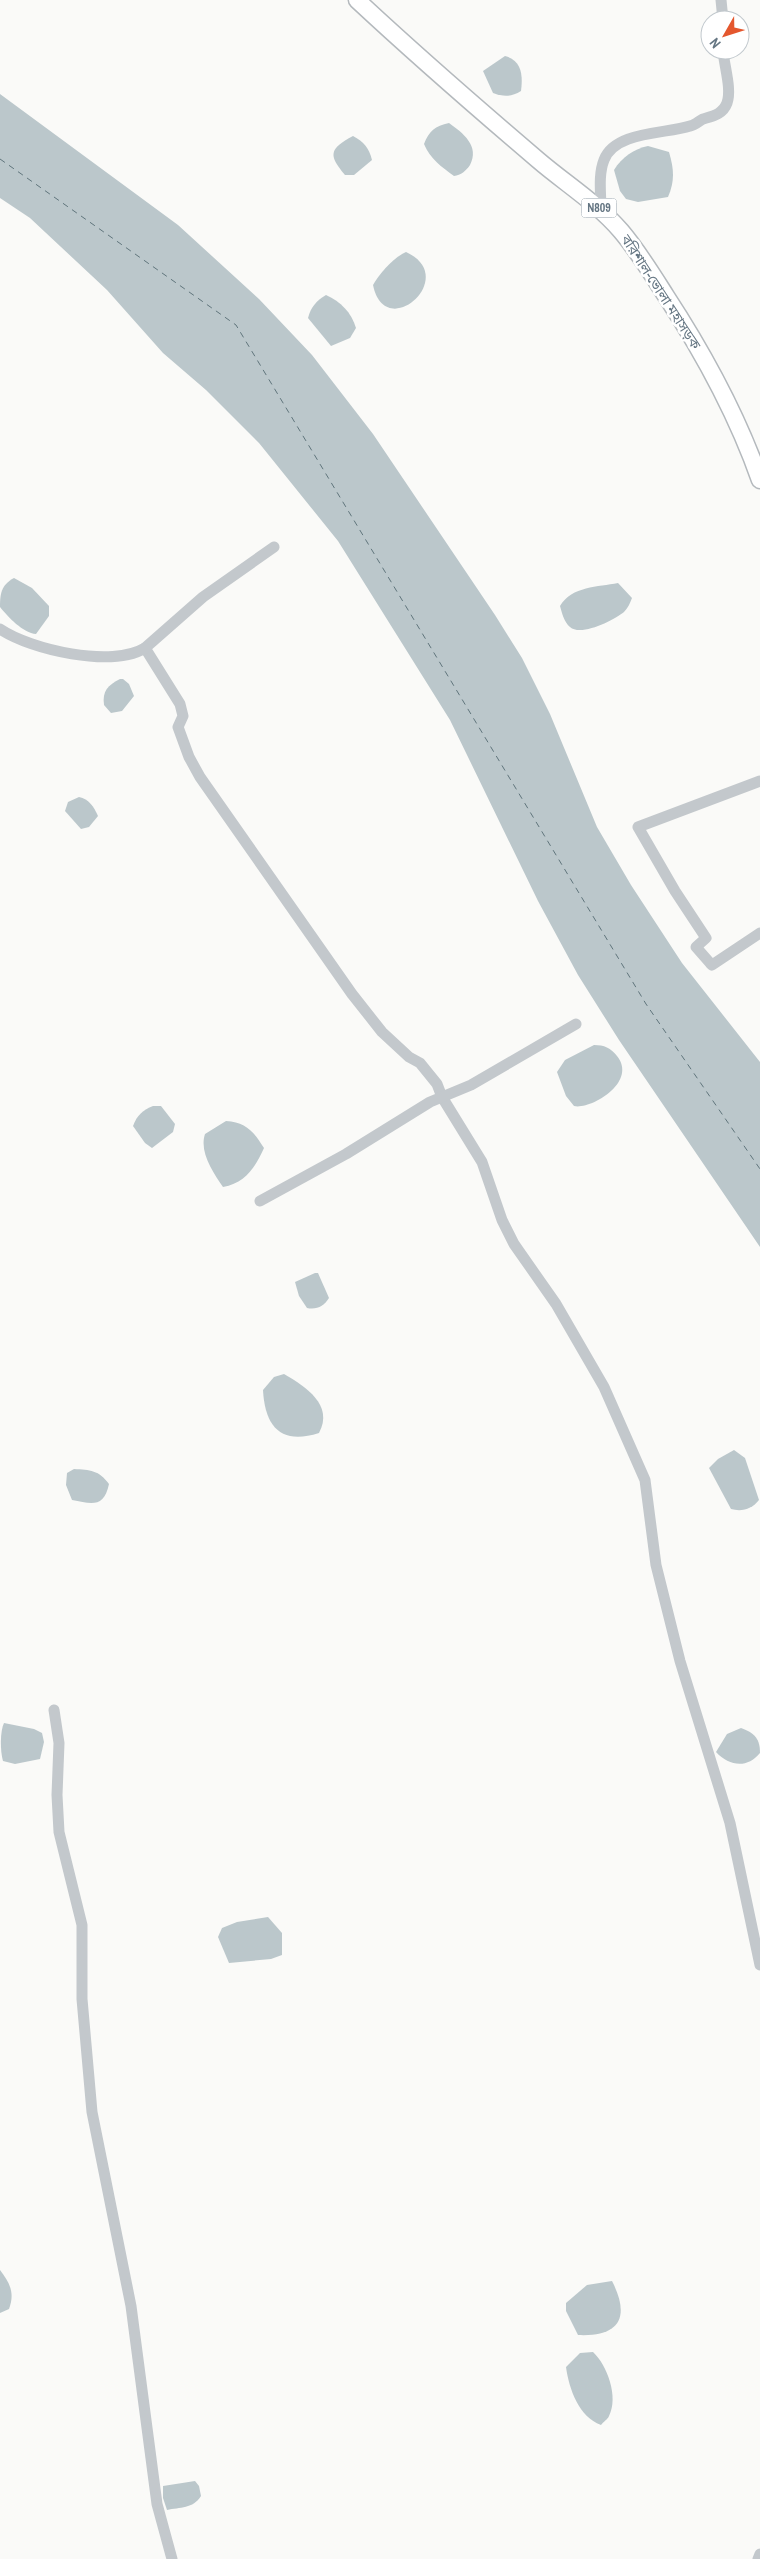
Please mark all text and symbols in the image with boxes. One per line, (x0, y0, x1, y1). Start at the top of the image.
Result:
north arrow (700, 10, 750, 60)
text: N (705, 34, 725, 52)
road number: N809 (582, 198, 616, 218)
street label: বরিশাল-ভোলা মহাসড়ক (617, 230, 705, 353)

